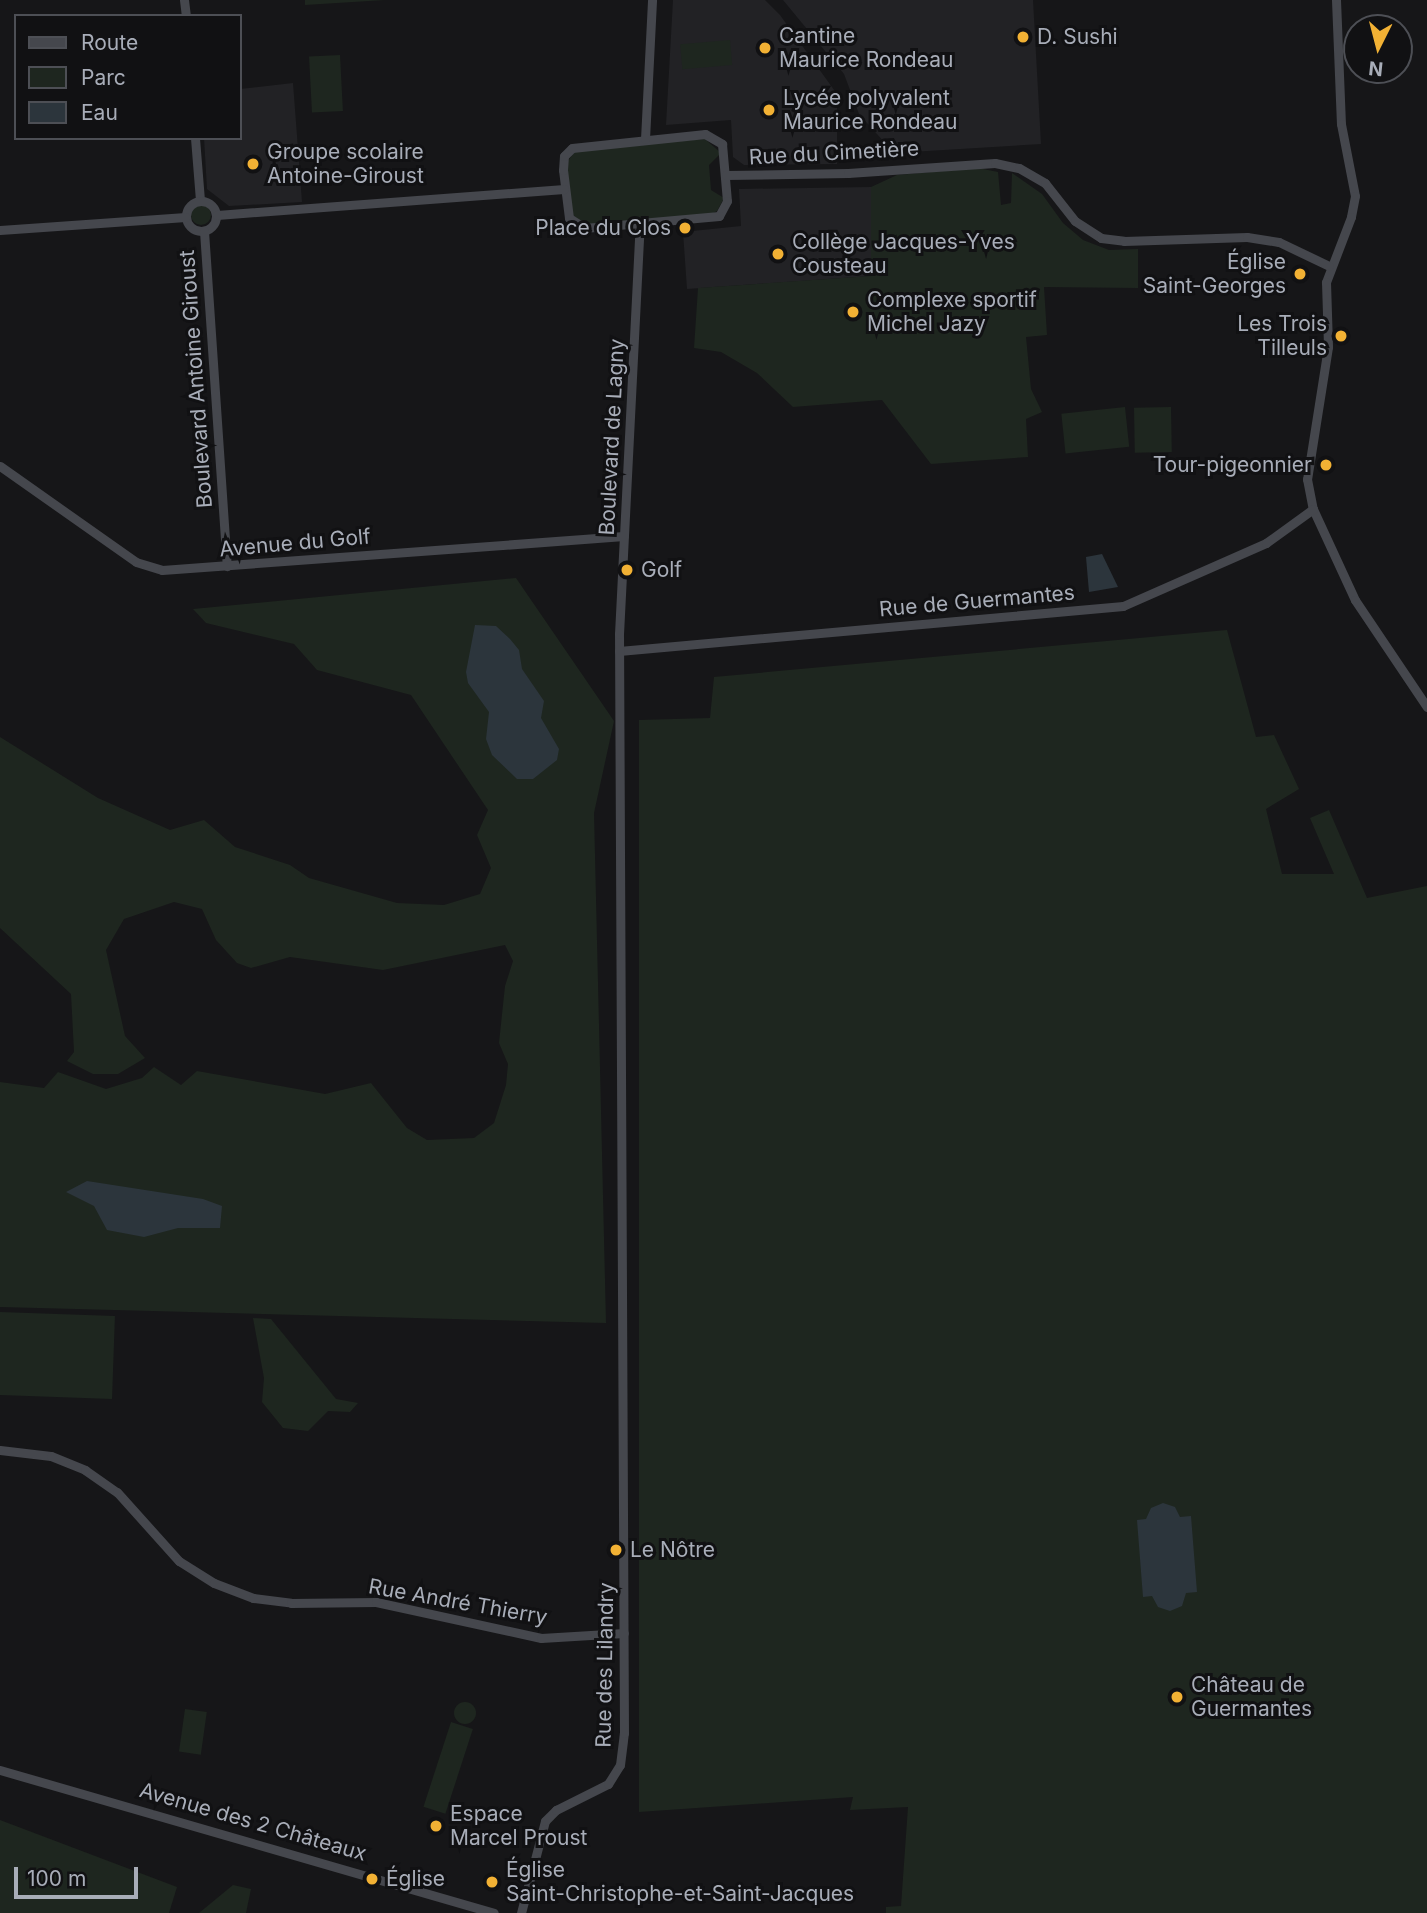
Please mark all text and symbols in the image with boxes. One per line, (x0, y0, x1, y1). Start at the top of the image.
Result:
legend (14, 14, 242, 140)
north arrow (1343, 14, 1413, 84)
place label: Cantine Maurice Rondeau (779, 23, 953, 73)
place label: D. Sushi (1037, 24, 1118, 50)
marker: D. Sushi (1015, 29, 1031, 45)
text: Route (81, 30, 138, 55)
marker: Cantine Maurice Rondeau (757, 40, 773, 56)
text: N (1368, 56, 1384, 81)
text: Parc (81, 65, 126, 90)
place label: Lycée polyvalent Maurice Rondeau (783, 85, 957, 135)
text: Eau (81, 100, 118, 125)
marker: Lycée polyvalent Maurice Rondeau (761, 102, 777, 118)
street label: Rue du Cimetière (748, 136, 920, 170)
place label: Groupe scolaire Antoine-Giroust (267, 139, 424, 189)
marker: Groupe scolaire Antoine-Giroust (245, 156, 261, 172)
place label: Place du Clos (535, 215, 671, 241)
marker: Place du Clos (677, 220, 693, 236)
place label: Collège Jacques-Yves Cousteau (792, 229, 1015, 279)
marker: Collège Jacques-Yves Cousteau (770, 246, 786, 262)
street label: Boulevard Antoine Giroust (174, 249, 218, 509)
place label: Église Saint-Georges (1143, 249, 1286, 299)
marker: Église Saint-Georges (1292, 266, 1308, 282)
place label: Complexe sportif Michel Jazy (867, 287, 1037, 337)
marker: Complexe sportif Michel Jazy (845, 304, 861, 320)
place label: Les Trois Tilleuls (1237, 311, 1327, 361)
marker: Les Trois Tilleuls (1333, 328, 1349, 344)
street label: Boulevard de Lagny (594, 338, 630, 536)
place label: Tour-pigeonnier (1153, 452, 1312, 478)
marker: Tour-pigeonnier (1318, 457, 1334, 473)
street label: Avenue du Golf (218, 524, 372, 562)
place label: Golf (641, 557, 682, 583)
marker: Golf (619, 562, 635, 578)
street label: Rue de Guermantes (878, 580, 1076, 622)
place label: Le Nôtre (630, 1537, 715, 1563)
marker: Le Nôtre (608, 1542, 624, 1558)
street label: Rue André Thierry (367, 1574, 549, 1630)
street label: Rue des Lilandry (591, 1582, 619, 1748)
place label: Château de Guermantes (1191, 1672, 1312, 1722)
marker: Château de Guermantes (1169, 1689, 1185, 1705)
street label: Avenue des 2 Châteaux (137, 1778, 369, 1866)
place label: Espace Marcel Proust (450, 1801, 587, 1851)
marker: Espace Marcel Proust (428, 1818, 444, 1834)
scale bar (18, 1854, 142, 1898)
place label: Église Saint-Christophe-et-Saint-Jacques (506, 1857, 854, 1907)
text: 100 m (27, 1866, 86, 1891)
place label: Église (386, 1866, 445, 1892)
marker: Église (364, 1871, 380, 1887)
marker: Église Saint-Christophe-et-Saint-Jacques (484, 1874, 500, 1890)

